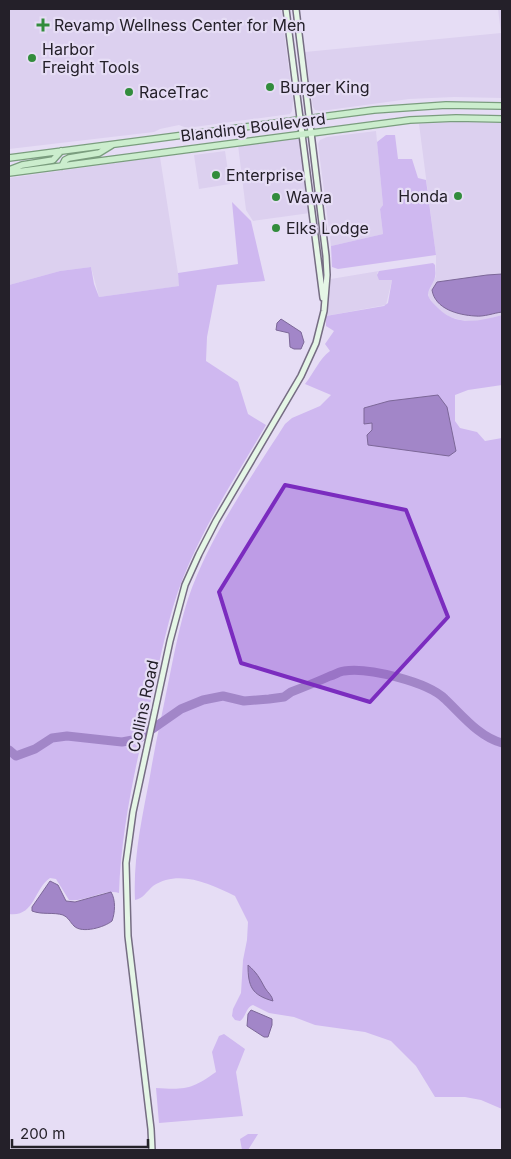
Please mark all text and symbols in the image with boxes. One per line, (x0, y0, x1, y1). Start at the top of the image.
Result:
place label: Revamp Wellness Center for Men (54, 15, 306, 35)
marker: Revamp Wellness Center for Men (36, 18, 50, 32)
place label: Harbor Freight Tools (42, 39, 140, 77)
marker: Harbor Freight Tools (26, 52, 38, 64)
place label: Burger King (280, 77, 370, 97)
marker: Burger King (264, 81, 276, 93)
place label: RaceTrac (139, 82, 209, 102)
marker: RaceTrac (123, 86, 135, 98)
street label: Blanding Boulevard (179, 108, 327, 146)
place label: Enterprise (226, 165, 303, 185)
marker: Enterprise (210, 169, 222, 181)
place label: Honda (398, 186, 448, 206)
place label: Wawa (286, 187, 332, 207)
marker: Honda (452, 190, 464, 202)
marker: Wawa (270, 191, 282, 203)
place label: Elks Lodge (286, 218, 369, 238)
marker: Elks Lodge (270, 222, 282, 234)
street label: Collins Road (123, 658, 163, 754)
scale bar (12, 1116, 149, 1148)
text: 200 m (20, 1124, 65, 1143)

